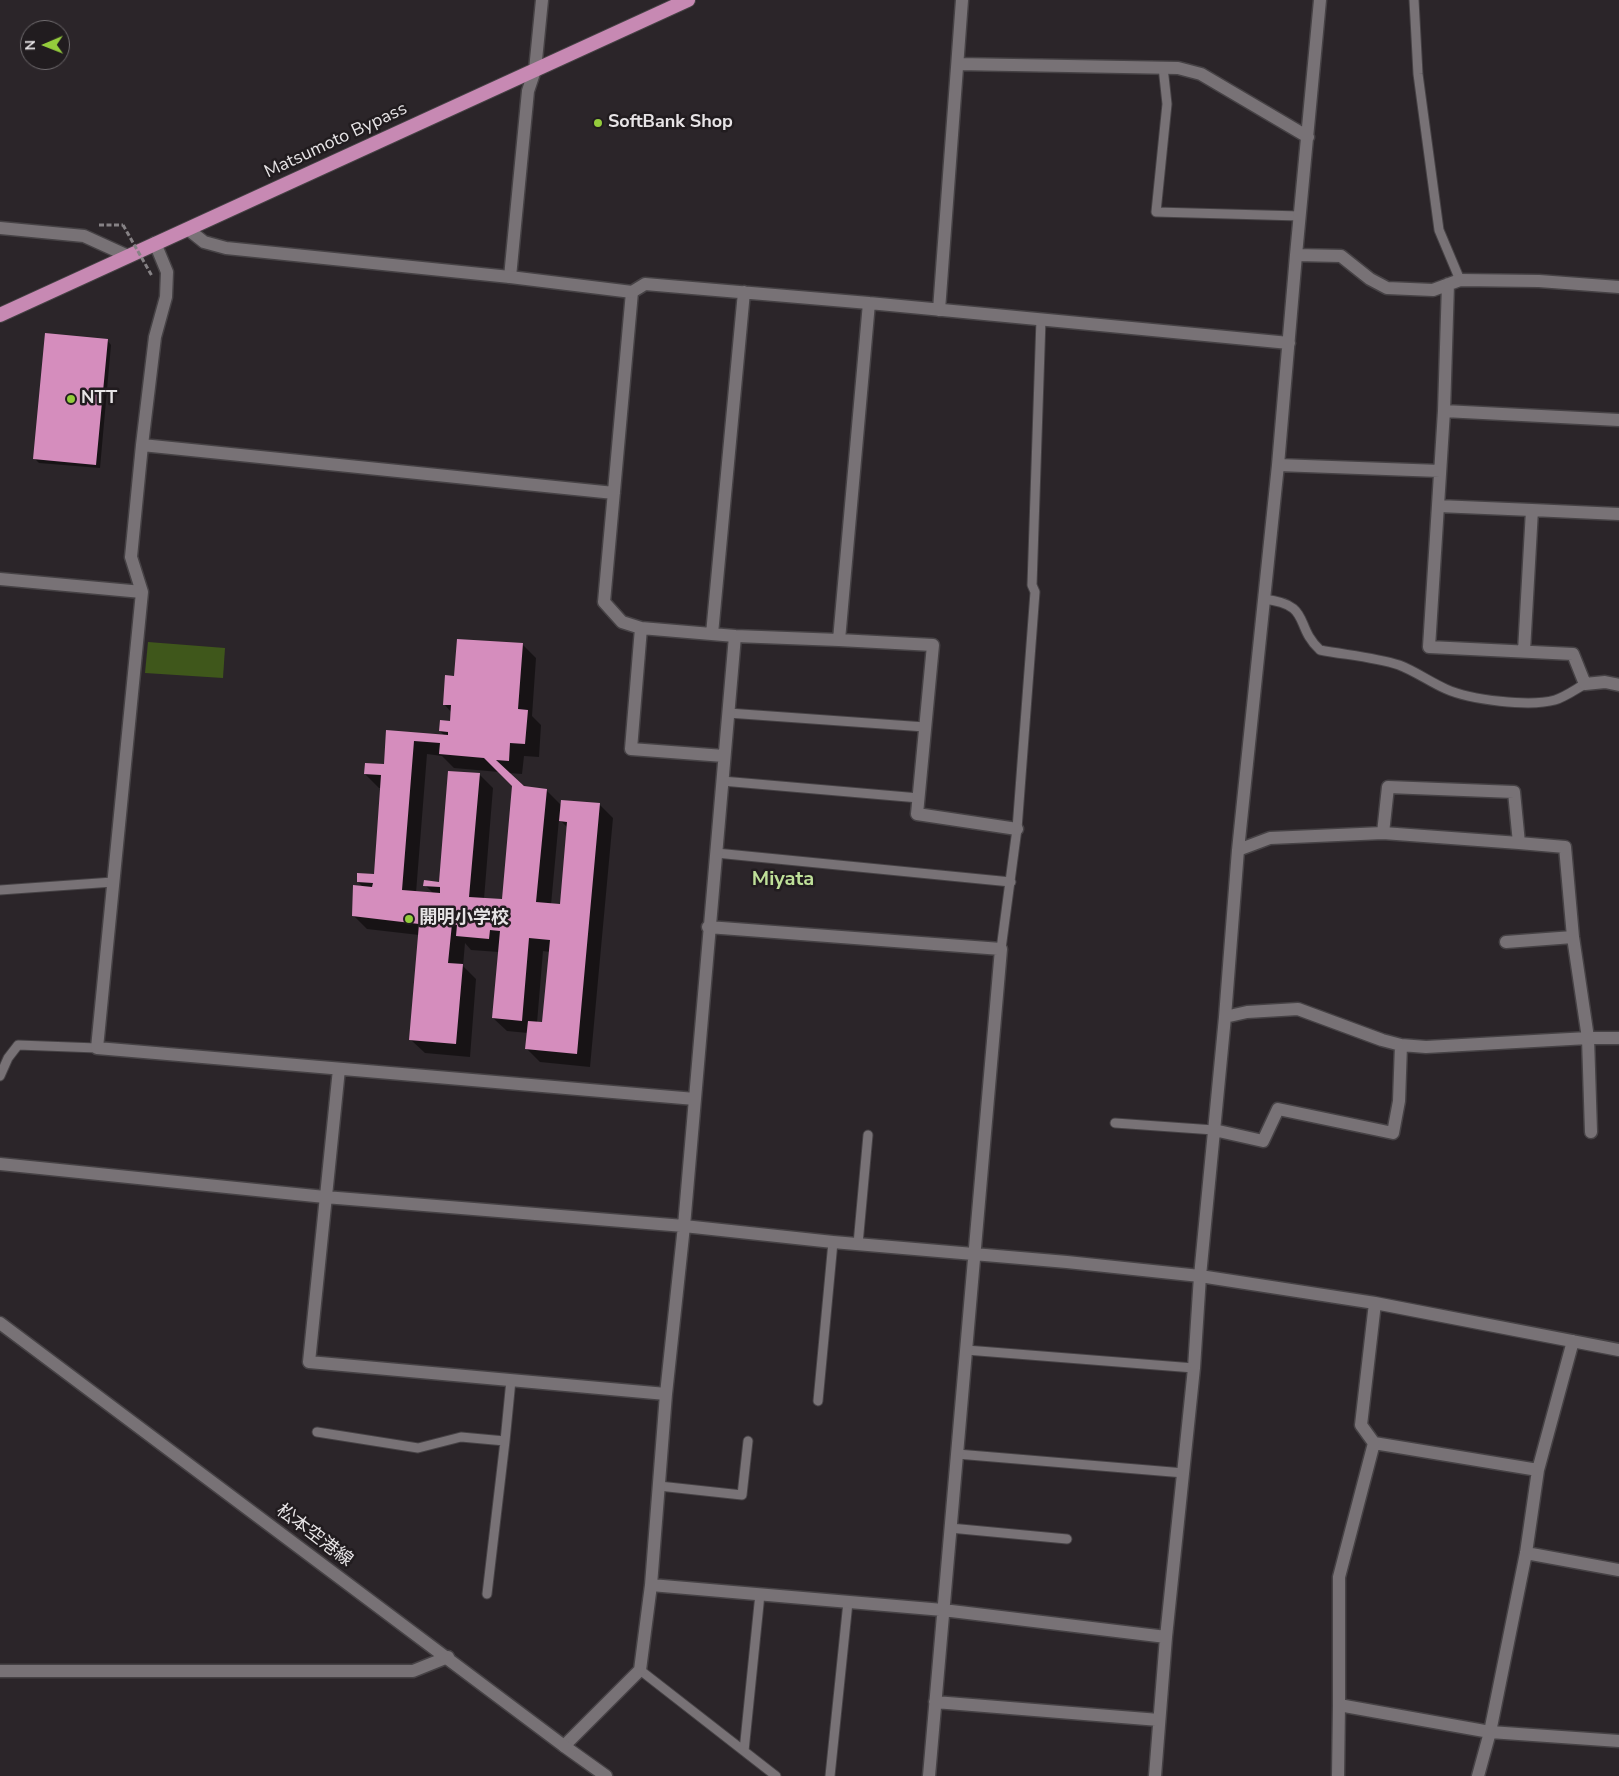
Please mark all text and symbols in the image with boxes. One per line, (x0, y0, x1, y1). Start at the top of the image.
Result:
north arrow (20, 20, 70, 70)
text: N (21, 40, 40, 51)
street label: Matsumoto Bypass (261, 98, 411, 184)
place label: SoftBank Shop (608, 112, 733, 134)
marker: SoftBank Shop (592, 117, 604, 129)
place label: NTT (81, 388, 117, 410)
marker: NTT (65, 393, 77, 405)
district label: Miyata (752, 868, 814, 892)
place label: 開明小学校 (419, 908, 509, 930)
marker: 開明小学校 (403, 913, 415, 925)
street label: 松本空港線 (272, 1500, 356, 1572)

